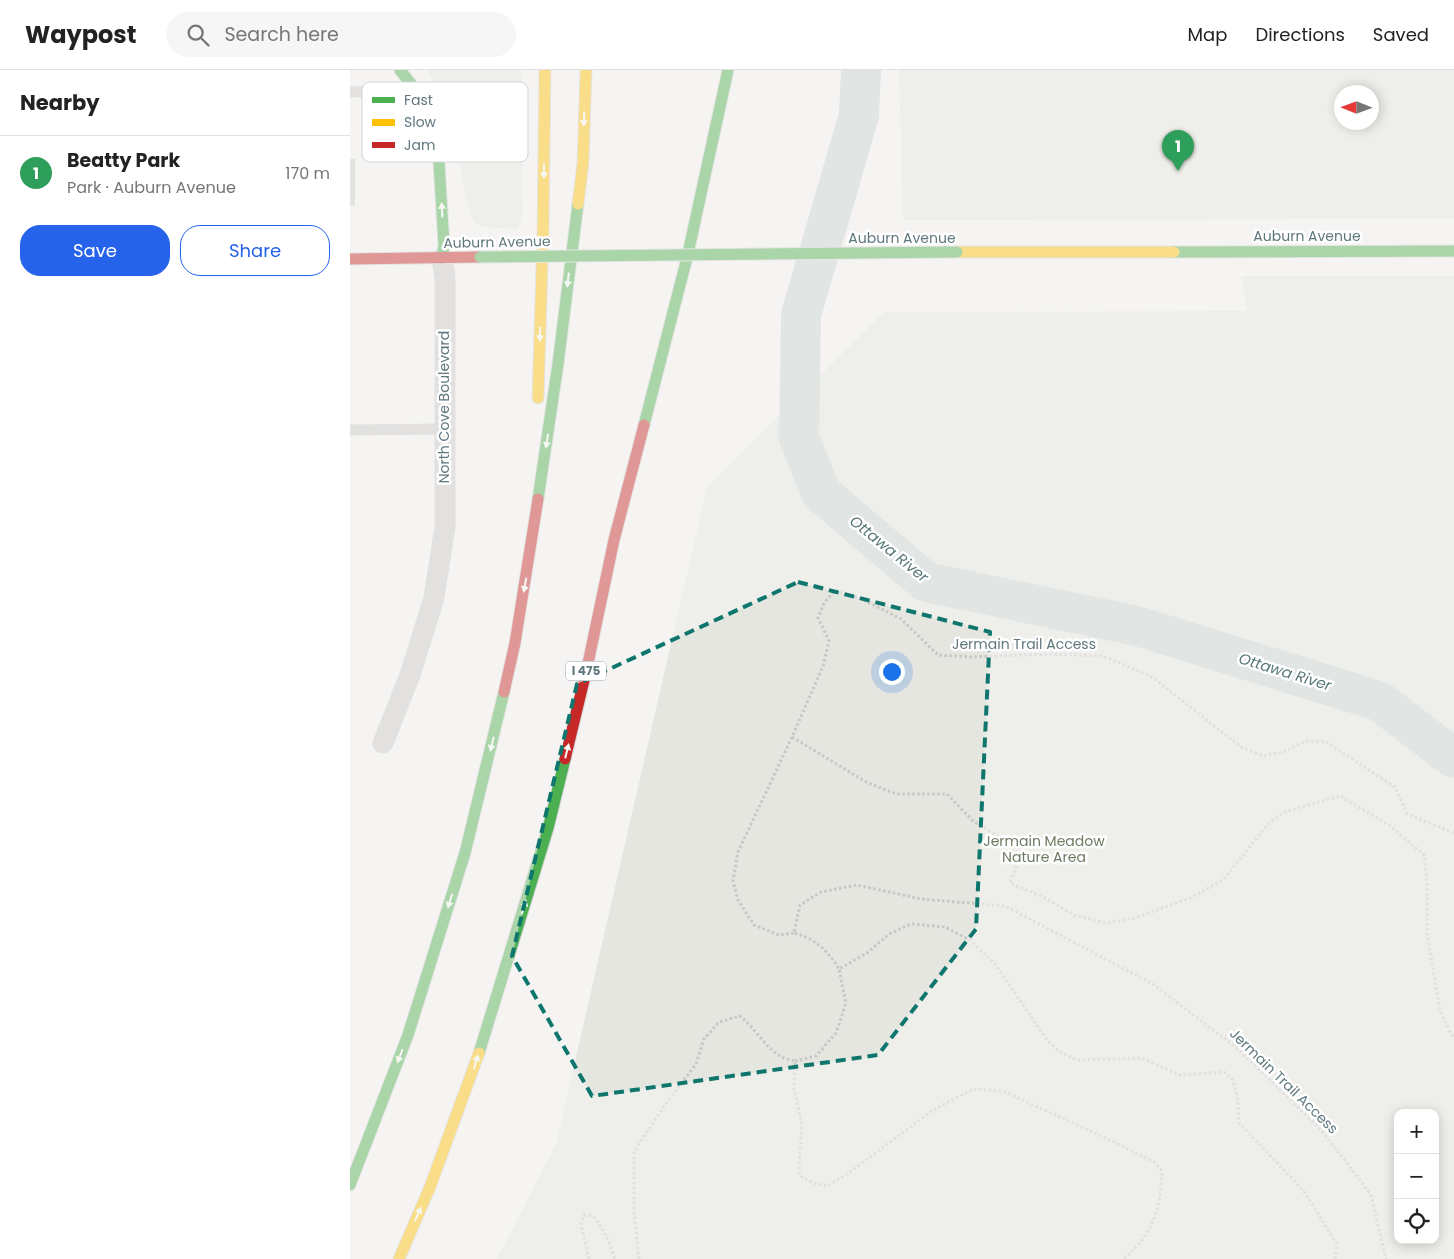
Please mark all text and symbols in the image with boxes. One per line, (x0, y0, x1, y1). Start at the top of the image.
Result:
search box (166, 12, 516, 57)
text: Waypost (25, 18, 136, 51)
icon: search (184, 21, 212, 49)
text: Search here (224, 21, 339, 48)
text: Map (1188, 22, 1227, 47)
text: Directions (1255, 22, 1345, 47)
text: Saved (1373, 22, 1429, 47)
legend (362, 82, 528, 162)
north arrow (1334, 85, 1379, 130)
text: Nearby (20, 88, 100, 117)
text: Fast (404, 90, 433, 110)
one-way arrow (580, 111, 588, 127)
text: Slow (404, 112, 437, 132)
pin: 1 (1162, 130, 1194, 171)
text: Jam (404, 135, 435, 155)
text: Beatty Park (67, 147, 180, 174)
text: 1 (33, 162, 39, 185)
text: 170 m (285, 162, 330, 185)
one-way arrow (540, 163, 548, 179)
text: Park · Auburn Avenue (67, 176, 236, 199)
one-way arrow (438, 201, 446, 217)
button: Save (20, 225, 170, 276)
button: Share (180, 225, 330, 276)
street label: Auburn Avenue (1253, 226, 1361, 246)
street label: Auburn Avenue (848, 228, 956, 248)
street label: Auburn Avenue (443, 231, 551, 253)
one-way arrow (564, 273, 572, 289)
one-way arrow (535, 326, 543, 342)
street label: North Cove Boulevard (434, 331, 454, 483)
one-way arrow (542, 434, 550, 450)
water label: Ottawa River (845, 510, 933, 587)
one-way arrow (520, 577, 528, 593)
street label: Jermain Trail Access (952, 634, 1096, 654)
water label: Ottawa River (1236, 647, 1334, 696)
your location (879, 659, 905, 685)
road number: I 475 (566, 662, 606, 680)
one-way arrow (488, 737, 496, 752)
one-way arrow (563, 743, 571, 758)
park label: Jermain Meadow Nature Area (983, 831, 1105, 867)
one-way arrow (445, 894, 453, 909)
one-way arrow (520, 900, 528, 915)
street label: Jermain Trail Access (1225, 1024, 1343, 1138)
one-way arrow (396, 1048, 403, 1063)
one-way arrow (472, 1055, 480, 1070)
map controls (1394, 1109, 1439, 1244)
button: + (1394, 1109, 1439, 1154)
button: − (1394, 1154, 1439, 1199)
button: locate (1394, 1199, 1439, 1244)
one-way arrow (415, 1207, 423, 1221)

